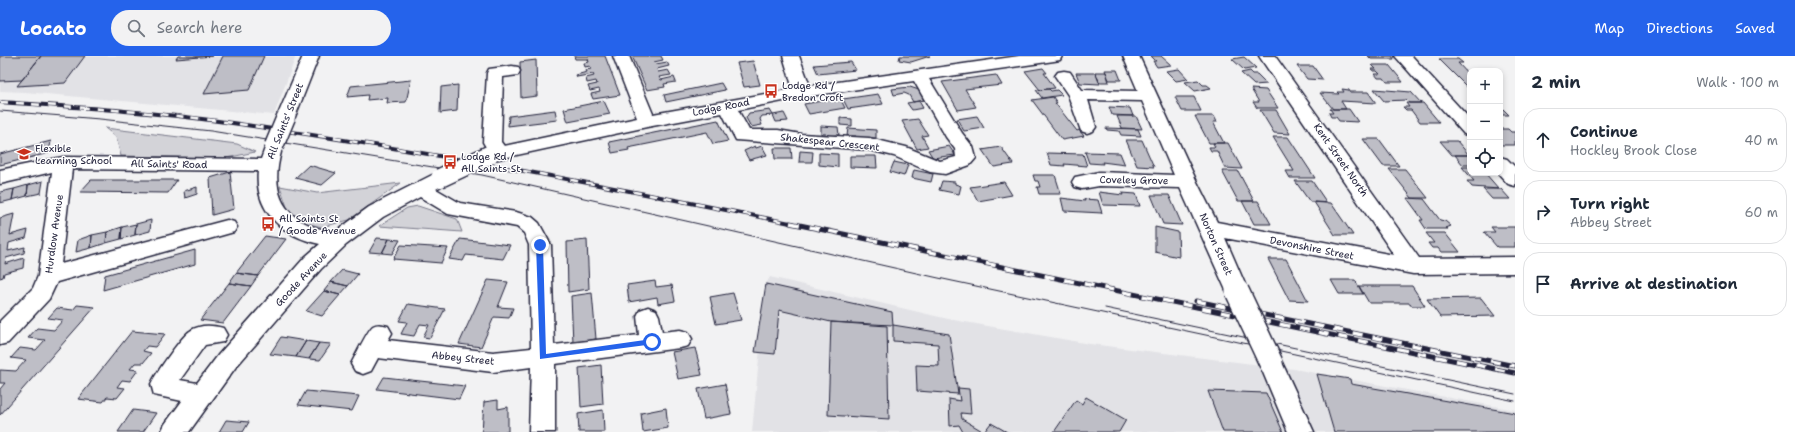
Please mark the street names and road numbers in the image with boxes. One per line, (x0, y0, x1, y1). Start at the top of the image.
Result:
street label: All Saints' Street (264, 81, 306, 161)
street label: Lodge Road (691, 95, 751, 119)
street label: Kent Street North (1311, 121, 1371, 199)
street label: Shakespear Crescent (780, 130, 880, 154)
street label: All Saints' Road (130, 157, 208, 171)
street label: Coveley Grove (1099, 173, 1169, 187)
street label: Hurdlow Avenue (42, 193, 66, 274)
street label: Norton Street (1196, 211, 1236, 277)
street label: Devonshire Street (1269, 233, 1355, 263)
street label: Goode Avenue (272, 249, 330, 309)
street label: Abbey Street (431, 348, 495, 368)

